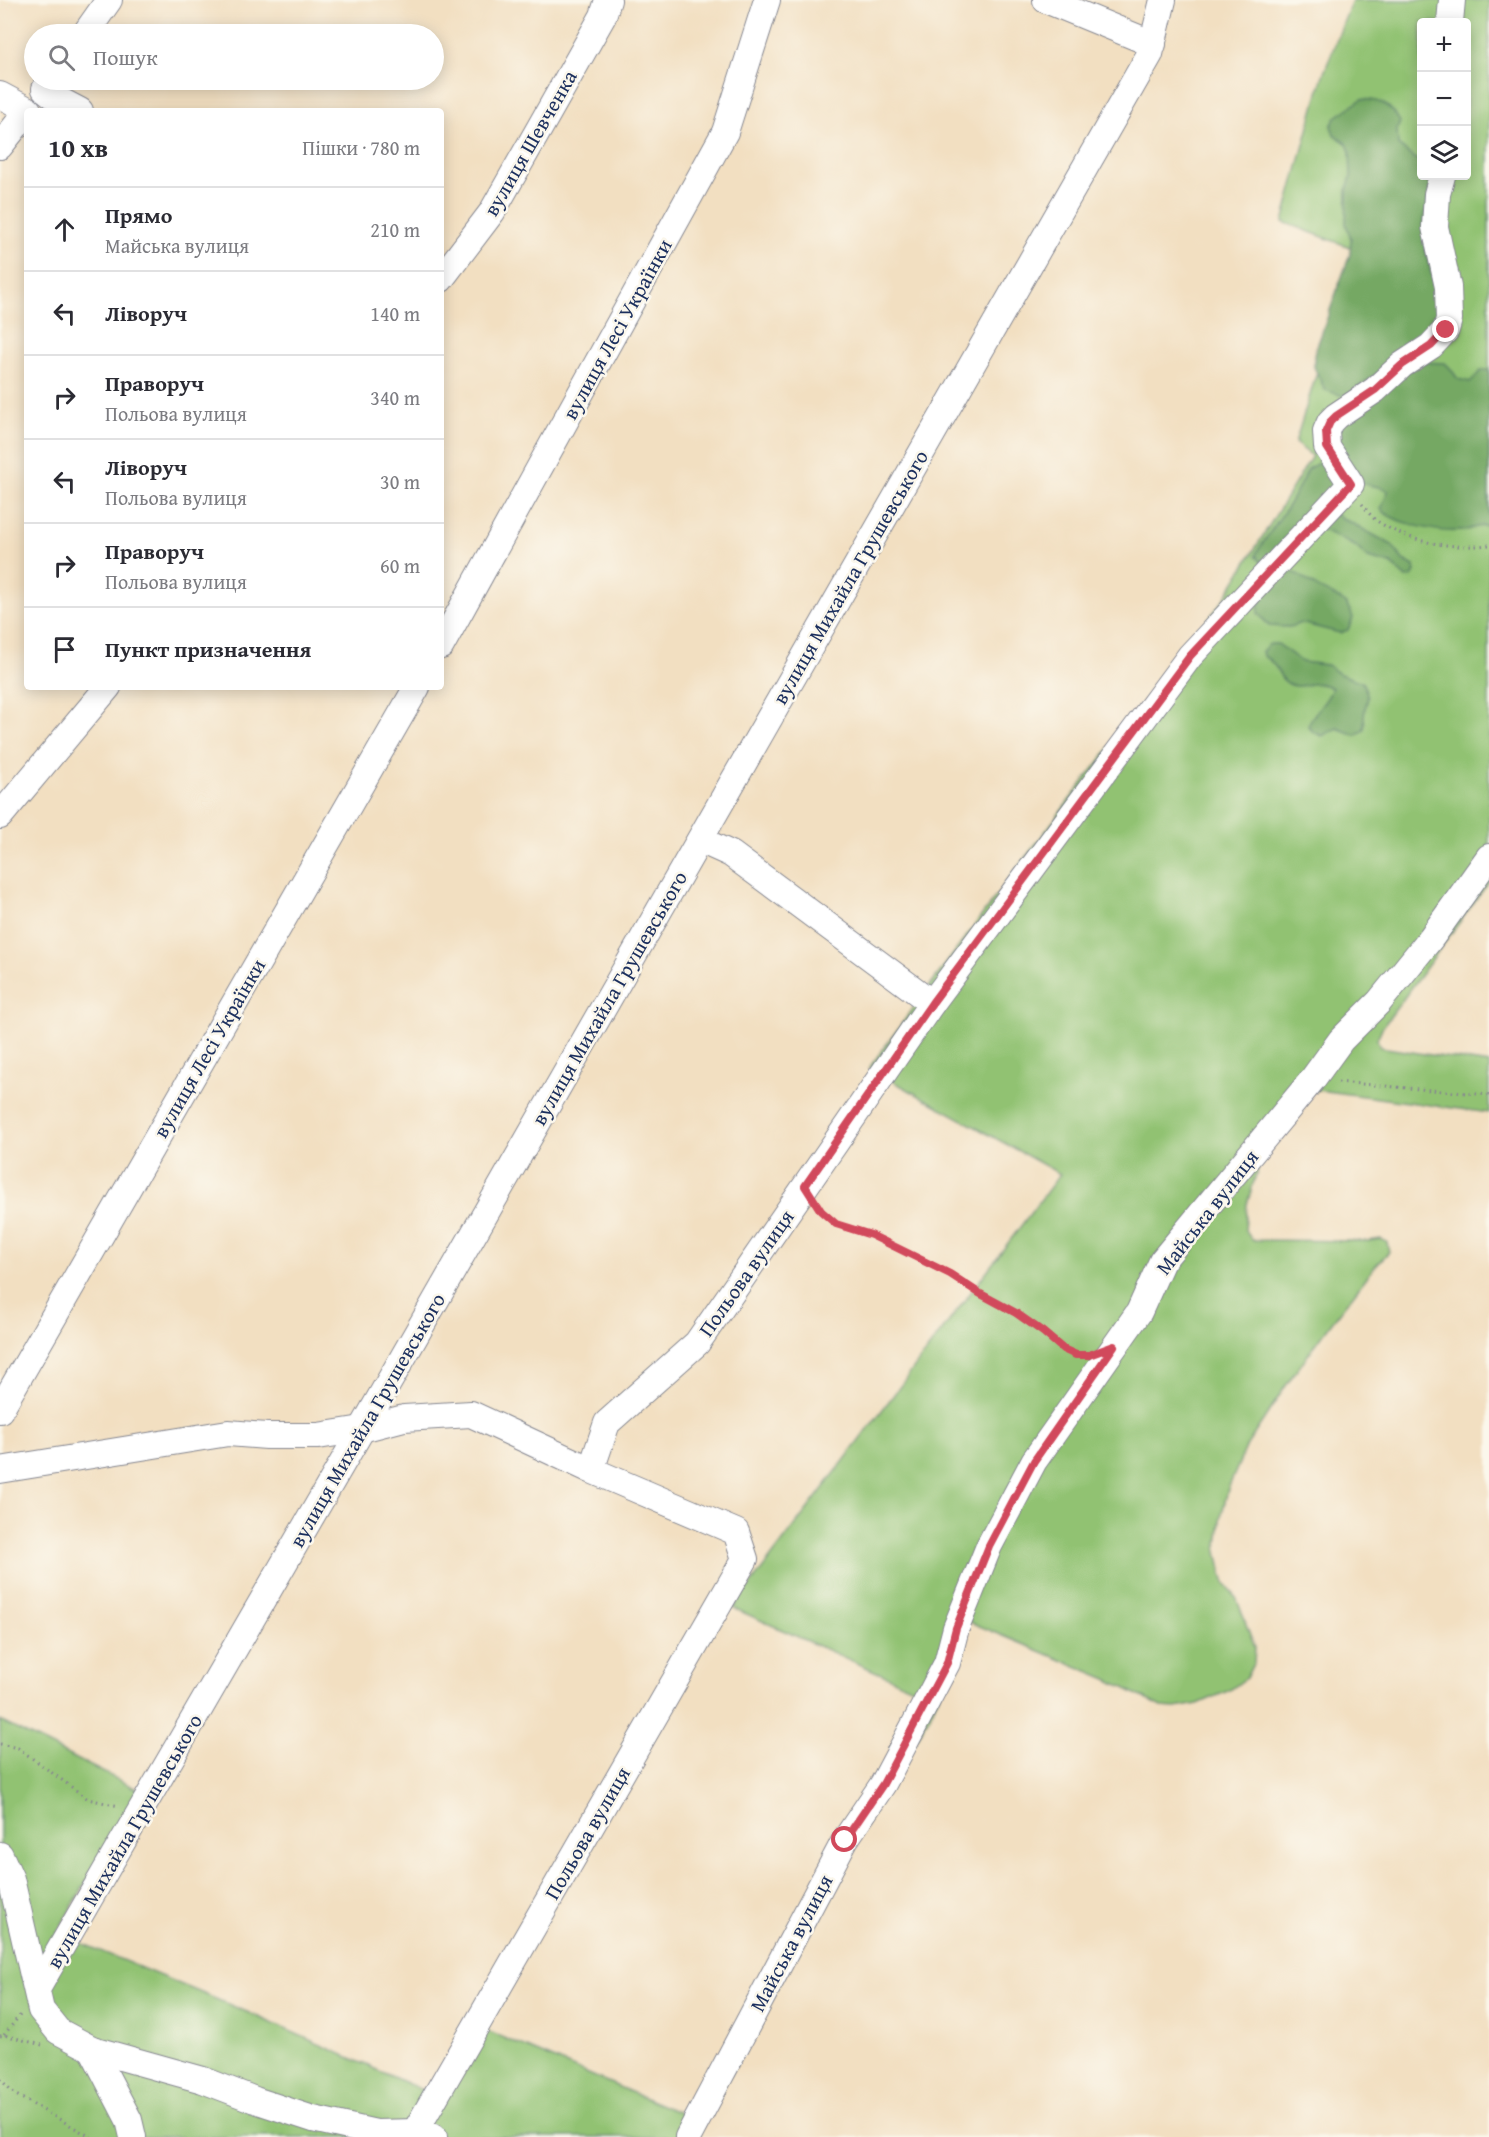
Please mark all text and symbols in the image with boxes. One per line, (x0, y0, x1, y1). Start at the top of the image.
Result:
map controls (1417, 18, 1471, 180)
button: + (1417, 18, 1471, 72)
search box (24, 24, 444, 90)
icon: search (45, 41, 78, 74)
text: Пошук (93, 41, 158, 73)
street label: вулиця Шевченка (476, 64, 584, 222)
button: − (1417, 72, 1471, 126)
button: layers (1417, 126, 1471, 180)
text: 10 хв (48, 128, 108, 167)
text: Пішки · 780 m (302, 133, 420, 162)
text: Прямо (105, 199, 172, 231)
icon: ahead (48, 213, 81, 246)
text: 210 m (370, 215, 420, 244)
text: Майська вулиця (105, 231, 249, 260)
street label: вулиця Лесі Українки (554, 233, 680, 425)
icon: left (48, 297, 81, 330)
text: Ліворуч (105, 297, 187, 329)
text: 140 m (370, 299, 420, 328)
route end (1432, 316, 1458, 342)
text: Праворуч (105, 367, 204, 399)
icon: right (48, 381, 81, 414)
text: 340 m (370, 383, 420, 412)
text: Польова вулиця (105, 399, 247, 428)
street label: вулиця Михайла Грушевського (764, 444, 936, 710)
text: Ліворуч (105, 451, 187, 483)
icon: left (48, 465, 81, 498)
text: 30 m (380, 467, 420, 496)
text: Польова вулиця (105, 483, 247, 512)
text: Праворуч (105, 535, 204, 567)
icon: right (48, 549, 81, 582)
text: 60 m (380, 551, 420, 580)
text: Польова вулиця (105, 567, 247, 596)
icon: arrive (48, 633, 81, 666)
text: Пункт призначення (105, 633, 311, 665)
street label: вулиця Михайла Грушевського (523, 865, 695, 1131)
street label: вулиця Лесі Українки (145, 953, 273, 1143)
street label: Майська вулиця (1148, 1143, 1266, 1281)
street label: Польова вулиця (691, 1203, 802, 1343)
street label: вулиця Михайла Грушевського (281, 1287, 453, 1553)
street label: вулиця Михайла Грушевського (38, 1708, 210, 1974)
street label: Польова вулиця (536, 1760, 638, 1905)
route start (831, 1826, 857, 1852)
street label: Майська вулиця (742, 1869, 840, 2017)

